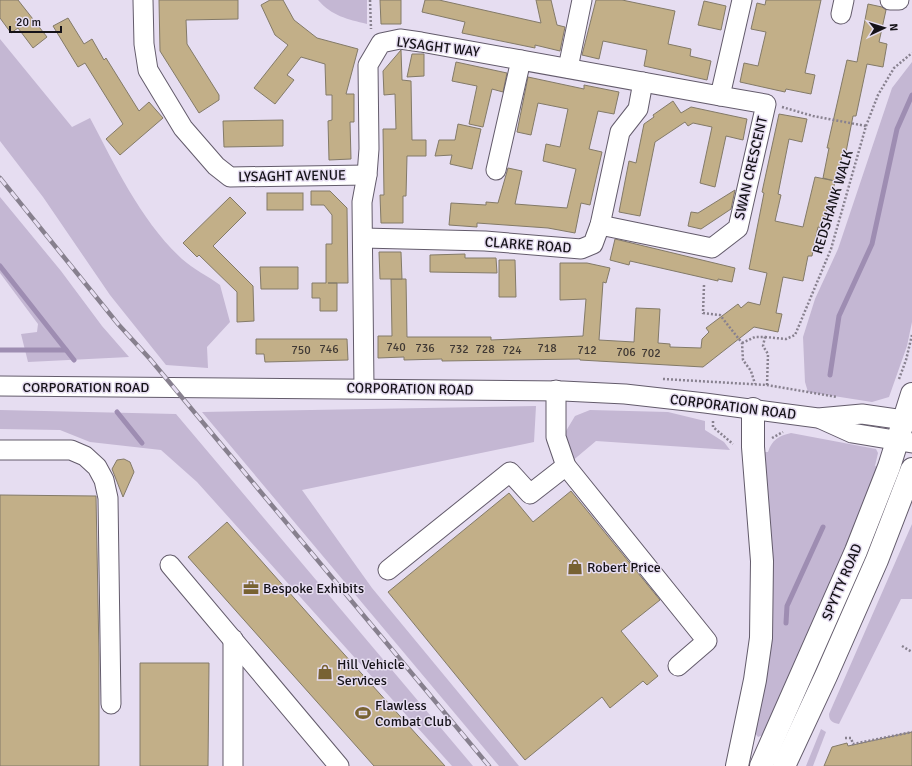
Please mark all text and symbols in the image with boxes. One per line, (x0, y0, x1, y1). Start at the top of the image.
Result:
scale bar (10, 8, 61, 34)
north arrow (864, 8, 904, 48)
text: 20 m (16, 15, 41, 30)
text: N (887, 23, 900, 32)
street label: LYSAGHT WAY (395, 33, 481, 61)
street label: SWAN CRESCENT (731, 115, 771, 221)
street label: REDSHANK WALK (809, 147, 857, 256)
street label: LYSAGHT AVENUE (238, 167, 346, 185)
street label: CLARKE ROAD (484, 233, 572, 257)
house number: 740 (386, 340, 406, 355)
house number: 736 (415, 341, 435, 356)
house number: 718 (537, 341, 557, 356)
house number: 746 (319, 342, 339, 357)
house number: 732 (449, 342, 469, 357)
house number: 728 (475, 342, 495, 357)
house number: 750 (291, 343, 311, 358)
house number: 724 (502, 343, 522, 358)
house number: 712 (577, 343, 597, 358)
house number: 706 (616, 345, 636, 360)
house number: 702 (641, 346, 661, 361)
street label: CORPORATION ROAD (23, 379, 149, 396)
street label: CORPORATION ROAD (346, 379, 474, 399)
street label: CORPORATION ROAD (669, 391, 797, 423)
street label: SPYTTY ROAD (818, 541, 866, 623)
shop icon: Robert Price (566, 558, 584, 576)
place label: Robert Price (587, 559, 661, 576)
office icon: Bespoke Exhibits (242, 579, 260, 597)
place label: Bespoke Exhibits (263, 580, 364, 597)
place label: Hill Vehicle Services (337, 656, 405, 689)
shop icon: Hill Vehicle Services (316, 663, 334, 681)
place label: Flawless Combat Club (375, 697, 452, 730)
sports icon: Flawless Combat Club (354, 704, 372, 722)

